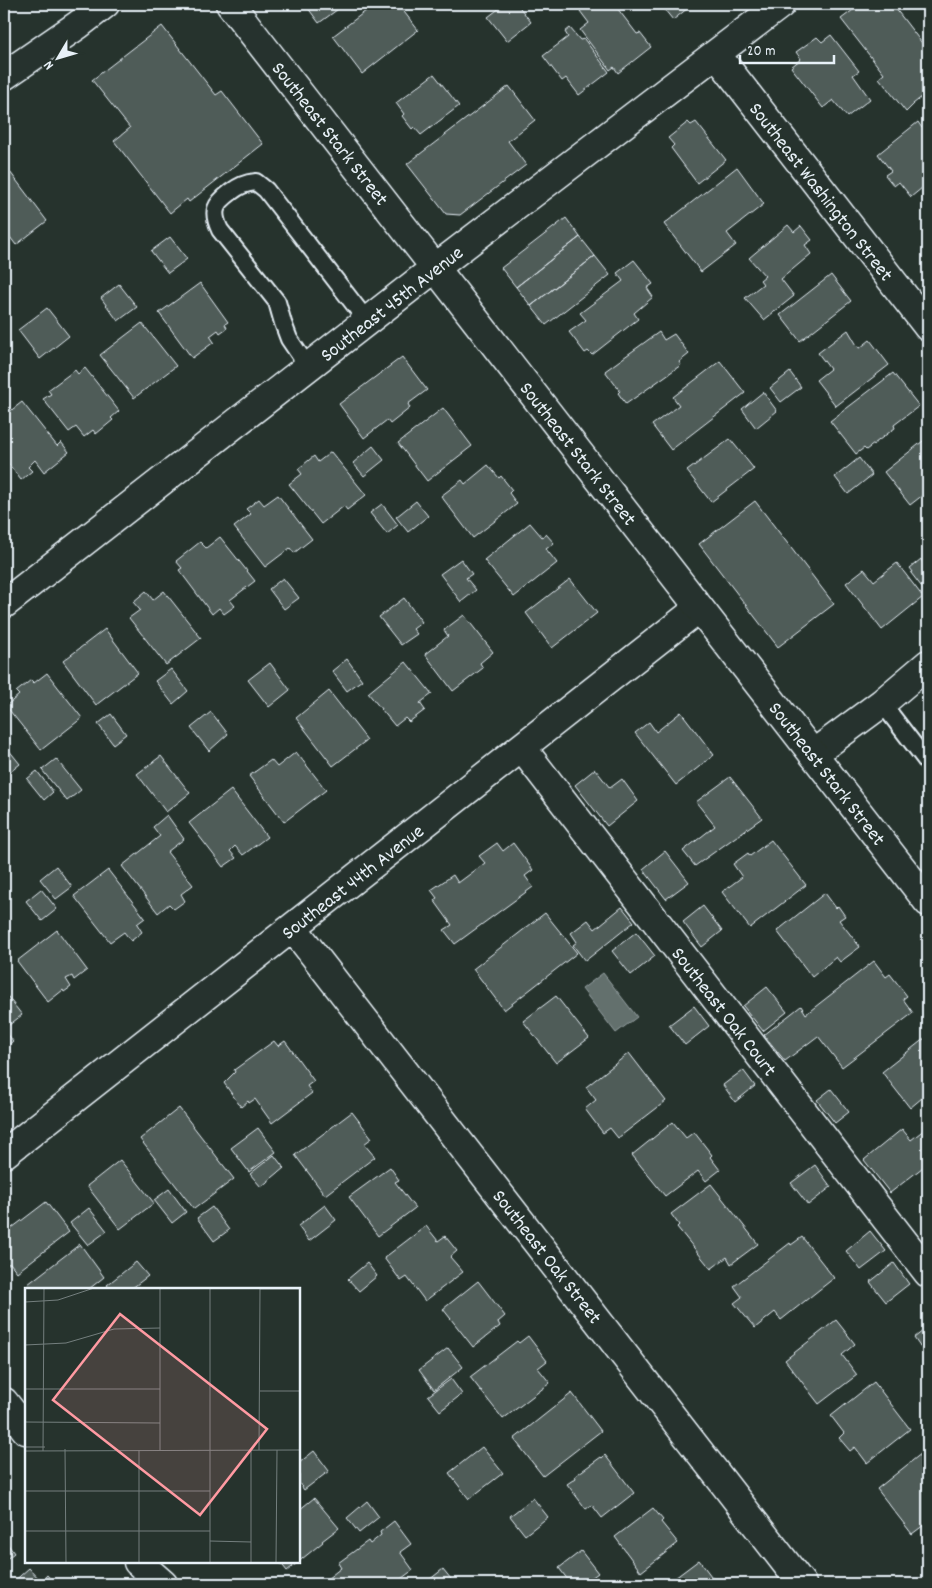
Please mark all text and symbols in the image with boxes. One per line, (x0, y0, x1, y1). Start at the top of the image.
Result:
north arrow (32, 32, 82, 82)
scale bar (740, 32, 833, 64)
text: 20 m (747, 41, 775, 63)
text: N (39, 56, 59, 74)
street label: Southeast Stark Street (263, 57, 394, 213)
street label: Southeast Washington Street (741, 97, 898, 288)
street label: Southeast 45th Avenue (315, 240, 471, 370)
street label: Southeast Stark Street (511, 377, 642, 533)
street label: Southeast Stark Street (760, 697, 891, 853)
street label: Southeast 44th Avenue (277, 819, 431, 948)
street label: Southeast Oak Court (663, 942, 782, 1083)
street label: Southeast Oak Street (484, 1185, 607, 1331)
inset map (25, 1288, 300, 1563)

